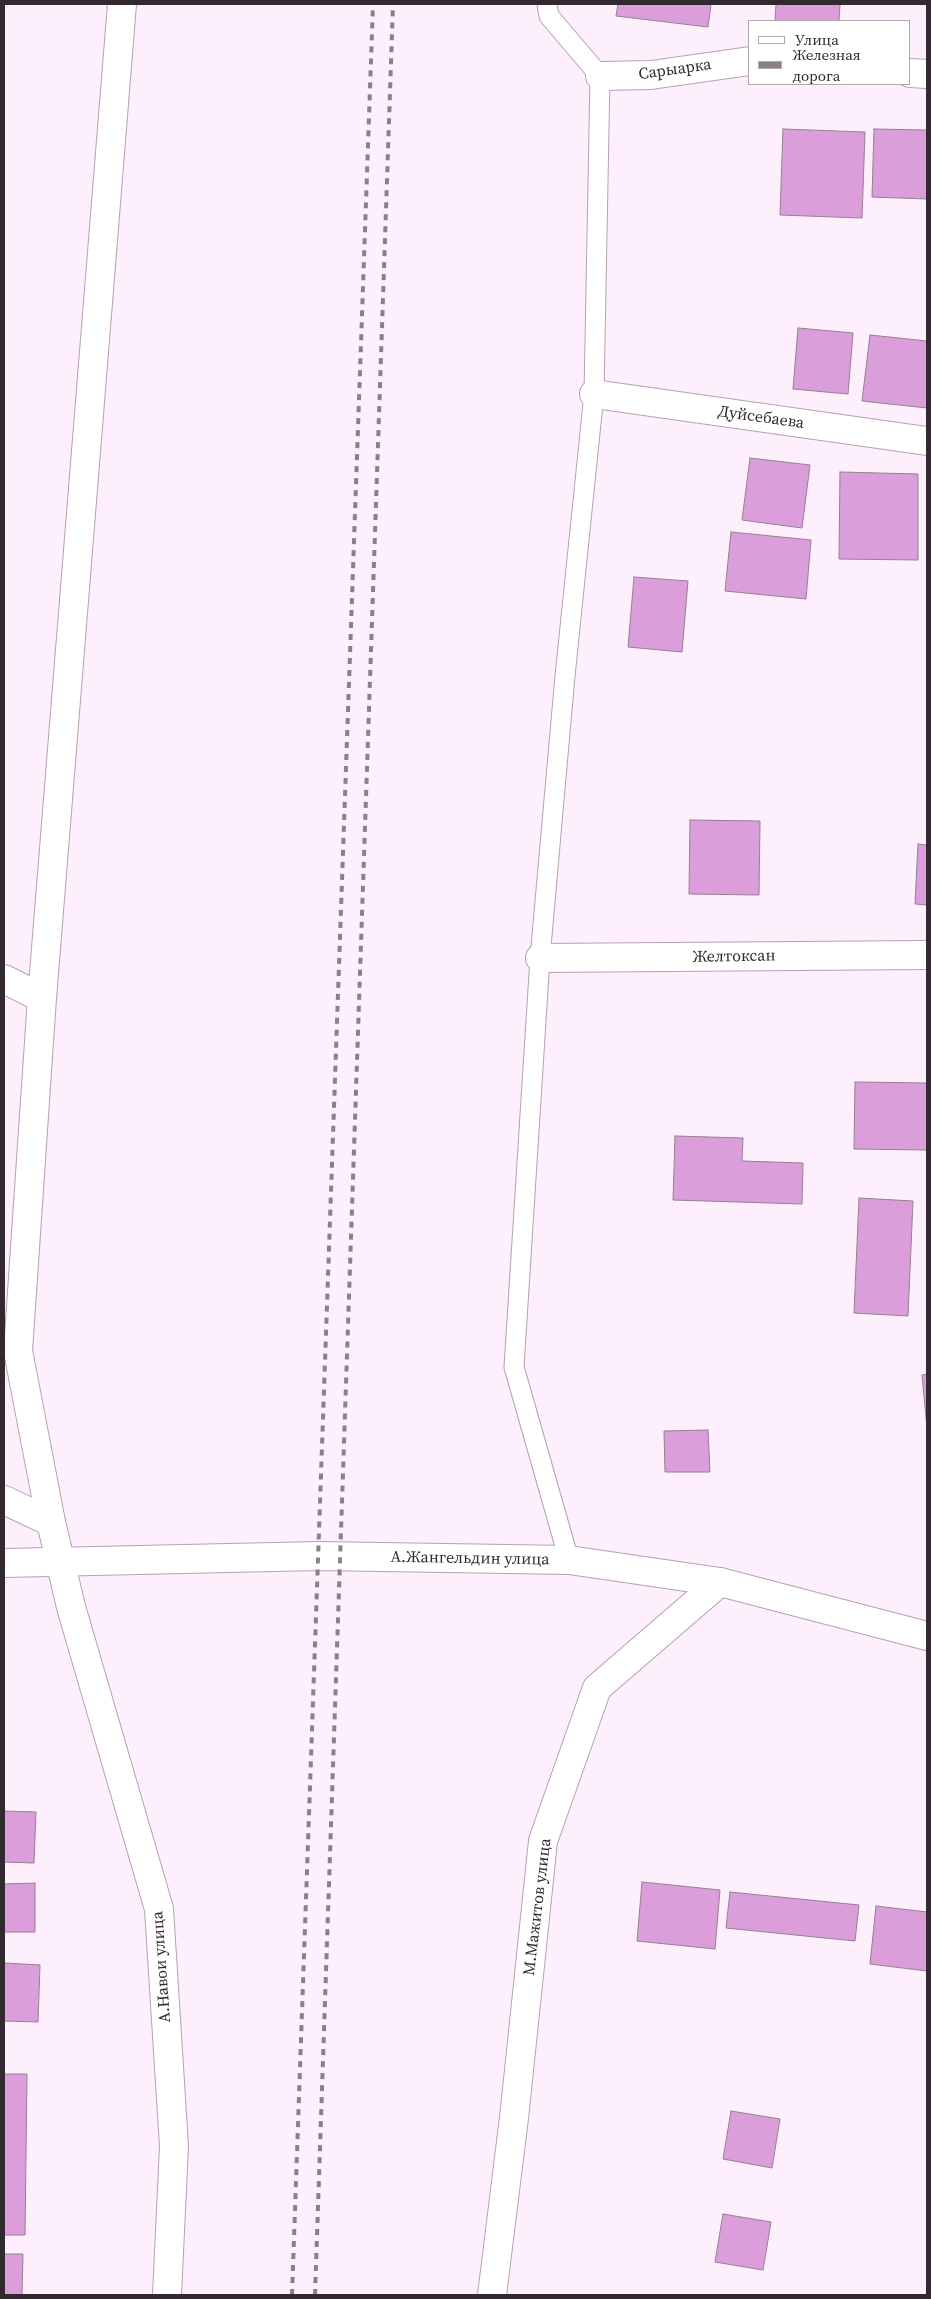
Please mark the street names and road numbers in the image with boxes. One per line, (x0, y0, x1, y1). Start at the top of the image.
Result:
street label: Сарыарка (637, 55, 713, 85)
street label: Дуйсебаева (717, 402, 805, 434)
street label: Желтоксан (692, 947, 776, 967)
street label: А.Жангельдин улица (390, 1548, 550, 1570)
street label: М.Мажитов улица (520, 1837, 556, 1977)
street label: А.Навои улица (149, 1911, 175, 2023)

